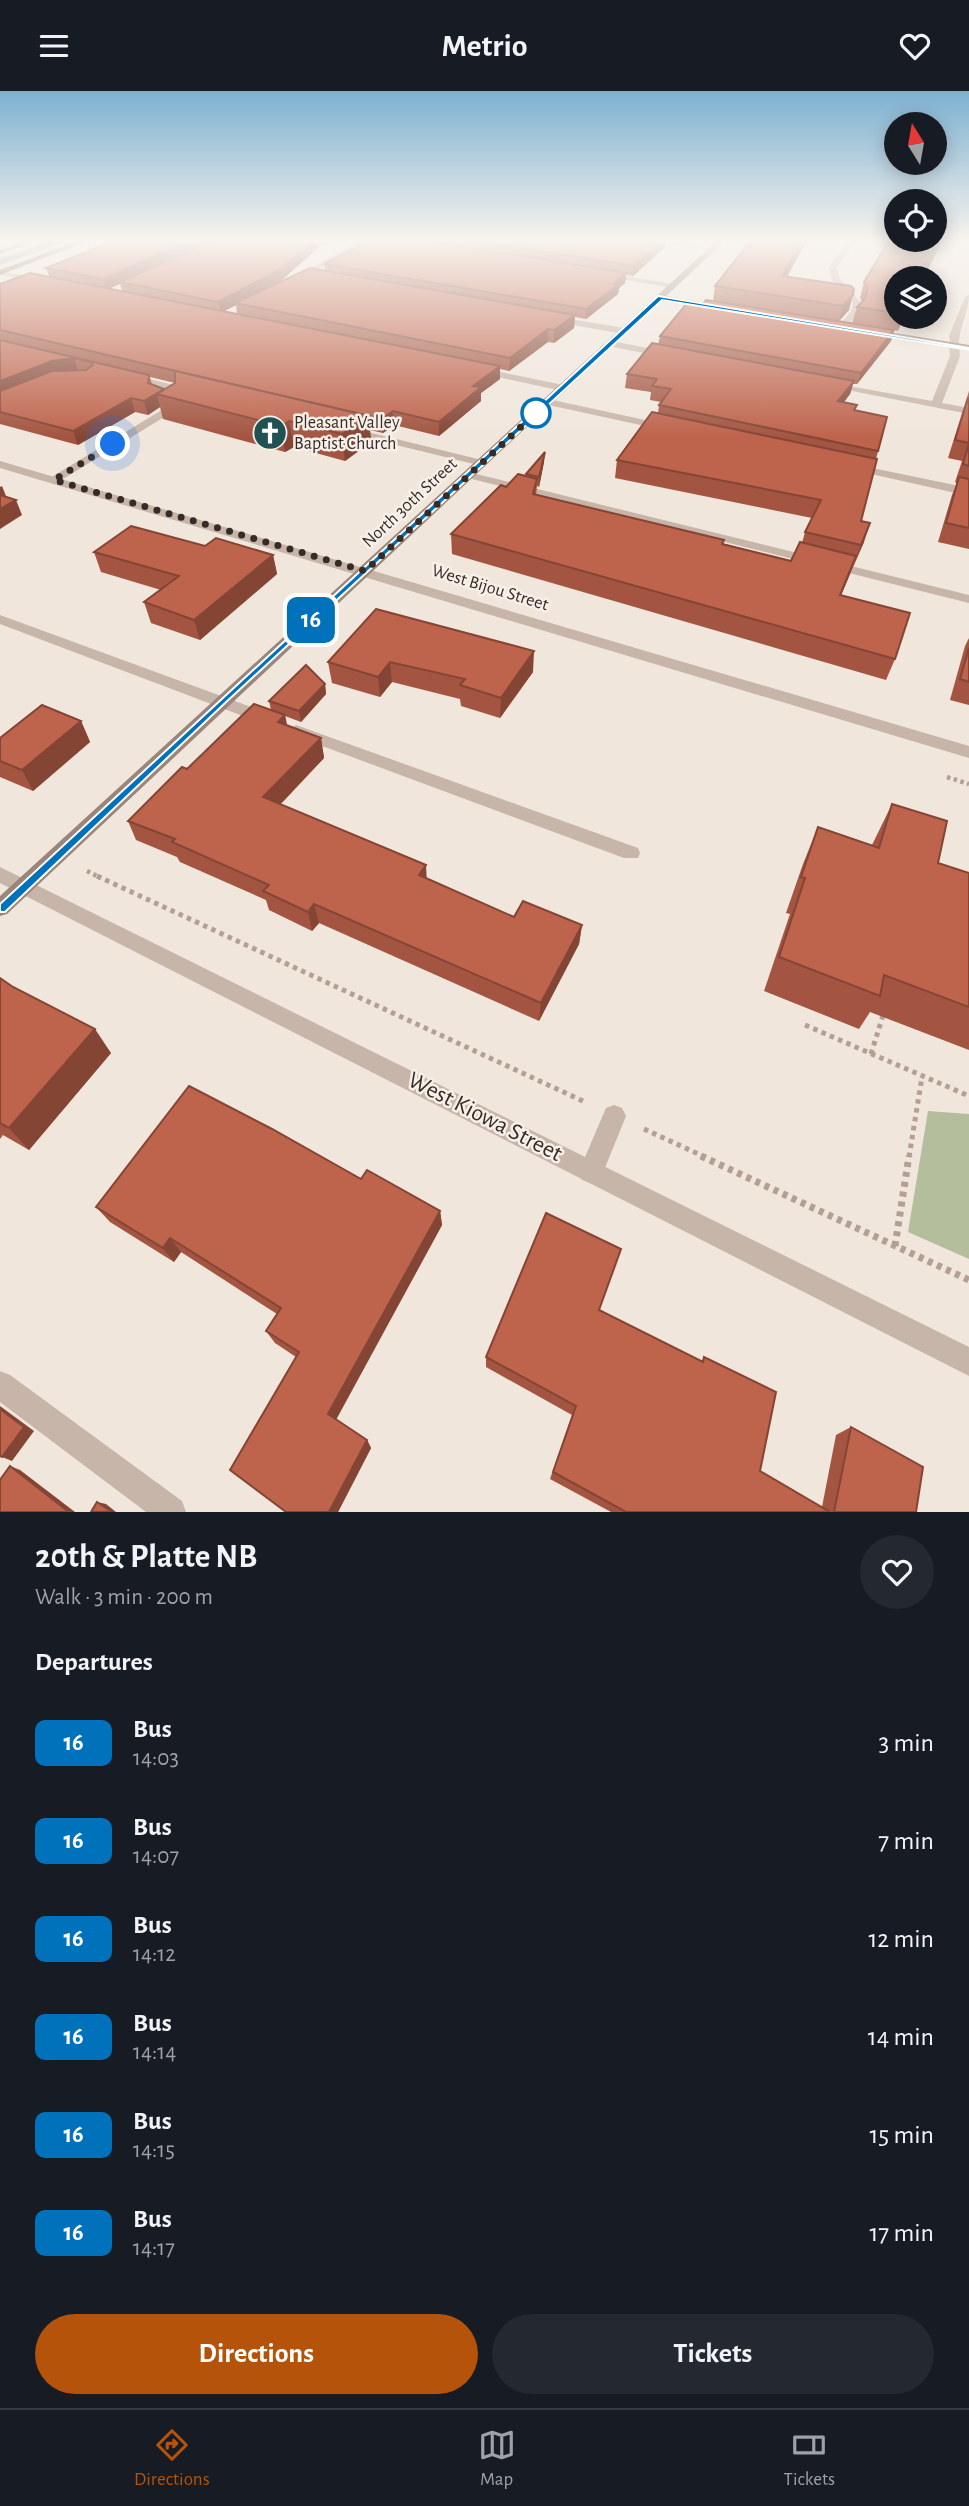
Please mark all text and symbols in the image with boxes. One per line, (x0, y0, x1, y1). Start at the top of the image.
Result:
icon: menu (35, 27, 73, 65)
icon: heart (896, 27, 934, 65)
text: Metrio (441, 30, 528, 62)
north arrow (884, 112, 947, 175)
map controls (884, 112, 947, 329)
button: locate (884, 189, 947, 252)
button: layers (884, 266, 947, 329)
unlabelled marker (521, 398, 551, 428)
church icon: Pleasant Valley Baptist Church (251, 414, 289, 452)
place label: Pleasant Valley Baptist Church (294, 414, 400, 453)
your location (95, 426, 130, 461)
street label: North 30th Street (359, 455, 461, 551)
street label: West Bijou Street (429, 562, 551, 614)
line badge: 16 (280, 597, 342, 643)
text: 16 (301, 608, 321, 632)
street label: West Kiowa Street (404, 1068, 566, 1166)
button: heart (860, 1535, 934, 1609)
text: 20th & Platte NB (35, 1541, 257, 1574)
text: Walk · 3 min · 200 m (35, 1586, 213, 1609)
text: Departures (35, 1649, 153, 1675)
text: Bus (133, 1716, 172, 1742)
text: 3 min (878, 1730, 934, 1756)
text: 16 (63, 1731, 84, 1755)
text: 14:03 (133, 1747, 179, 1770)
text: Bus (133, 1814, 172, 1840)
text: 7 min (878, 1828, 934, 1854)
text: 16 (63, 1829, 84, 1853)
text: 14:07 (133, 1845, 179, 1868)
text: Bus (133, 1912, 172, 1938)
text: 12 min (868, 1926, 934, 1952)
text: 16 (63, 1927, 84, 1951)
text: 14:12 (133, 1943, 176, 1966)
text: Bus (133, 2010, 172, 2036)
text: 14 min (868, 2024, 934, 2050)
text: 16 (63, 2025, 84, 2049)
text: 14:14 (133, 2041, 176, 2064)
text: Bus (133, 2108, 172, 2134)
text: 15 min (869, 2122, 934, 2148)
text: 16 (63, 2123, 84, 2147)
text: 14:15 (133, 2139, 175, 2162)
text: Bus (133, 2206, 172, 2232)
text: 17 min (869, 2220, 934, 2246)
text: 16 (63, 2221, 84, 2245)
text: 14:17 (133, 2237, 175, 2260)
button: Directions (35, 2314, 478, 2394)
button: Tickets (492, 2314, 934, 2394)
tab: Directions (134, 2426, 210, 2491)
tab: Map (478, 2426, 516, 2491)
tab: Tickets (784, 2426, 835, 2491)

